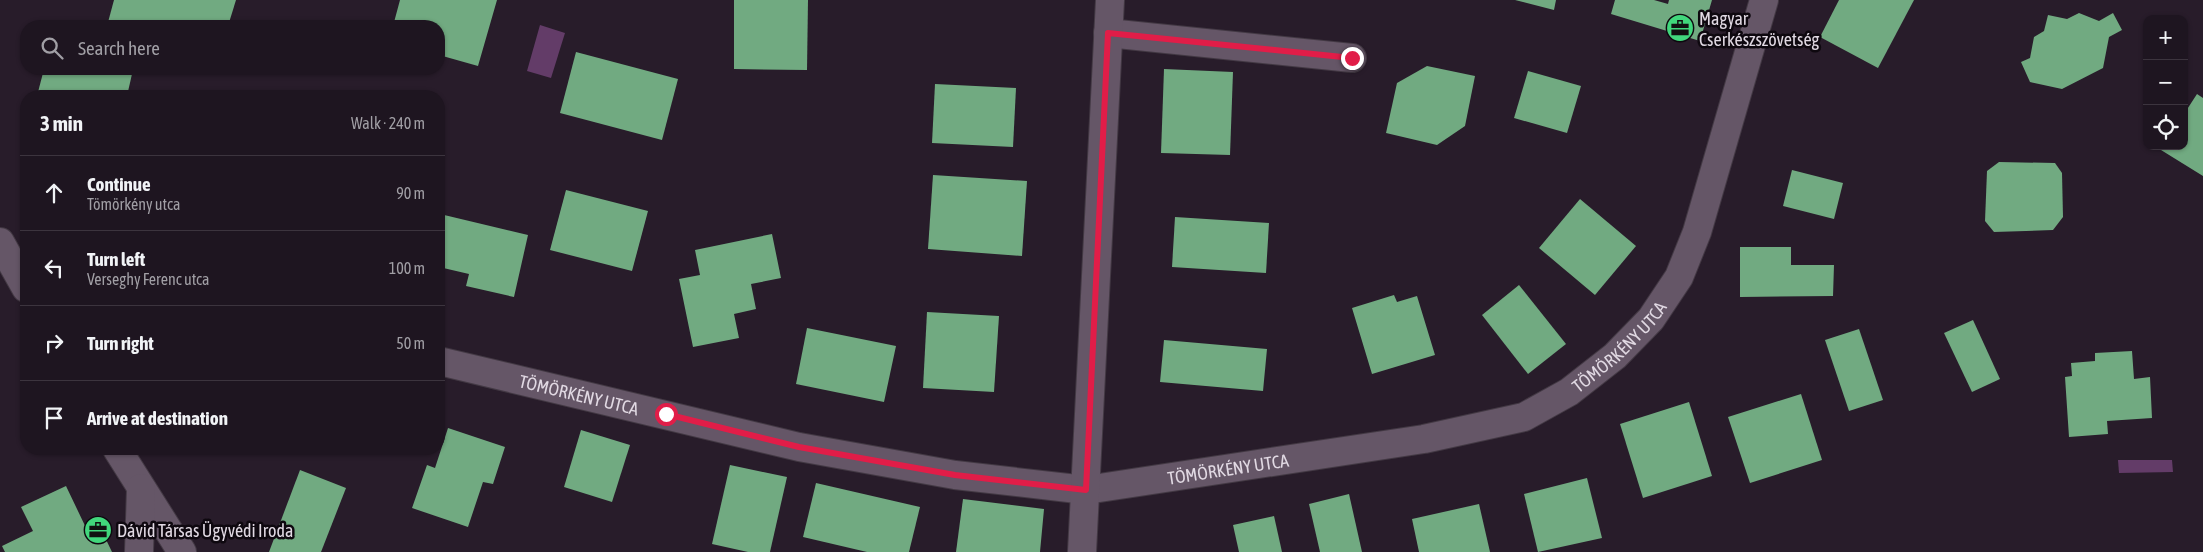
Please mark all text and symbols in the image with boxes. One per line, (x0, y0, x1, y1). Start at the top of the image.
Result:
place label: Magyar Cserkészszövetség (1699, 8, 1820, 50)
office icon: Magyar Cserkészszövetség (1665, 13, 1695, 43)
map controls (2143, 15, 2188, 150)
button: + (2143, 15, 2188, 60)
search box (20, 20, 445, 75)
icon: search (38, 34, 66, 62)
text: Search here (78, 37, 160, 59)
route end (1341, 47, 1364, 70)
button: − (2143, 60, 2188, 105)
button: locate (2143, 105, 2188, 150)
text: 3 min (40, 111, 83, 135)
text: Walk · 240 m (351, 114, 425, 132)
text: Continue (87, 173, 151, 195)
icon: ahead (40, 179, 68, 207)
text: 90 m (396, 184, 425, 202)
text: Tömörkény utca (87, 195, 180, 213)
text: Turn left (87, 248, 145, 270)
icon: left (40, 254, 68, 282)
text: 100 m (389, 259, 425, 277)
text: Verseghy Ferenc utca (87, 270, 209, 288)
street label: TÖMÖRKÉNY UTCA (1568, 297, 1670, 396)
icon: right (40, 329, 68, 357)
text: Turn right (87, 332, 154, 354)
text: 50 m (396, 334, 425, 352)
street label: TÖMÖRKÉNY UTCA (517, 370, 641, 419)
route start (655, 403, 678, 426)
icon: arrive (40, 404, 68, 432)
text: Arrive at destination (87, 407, 228, 429)
street label: TÖMÖRKÉNY UTCA (1166, 449, 1290, 488)
office icon: Dávid Társas Ügyvédi Iroda (83, 515, 113, 545)
place label: Dávid Társas Ügyvédi Iroda (117, 520, 293, 541)

